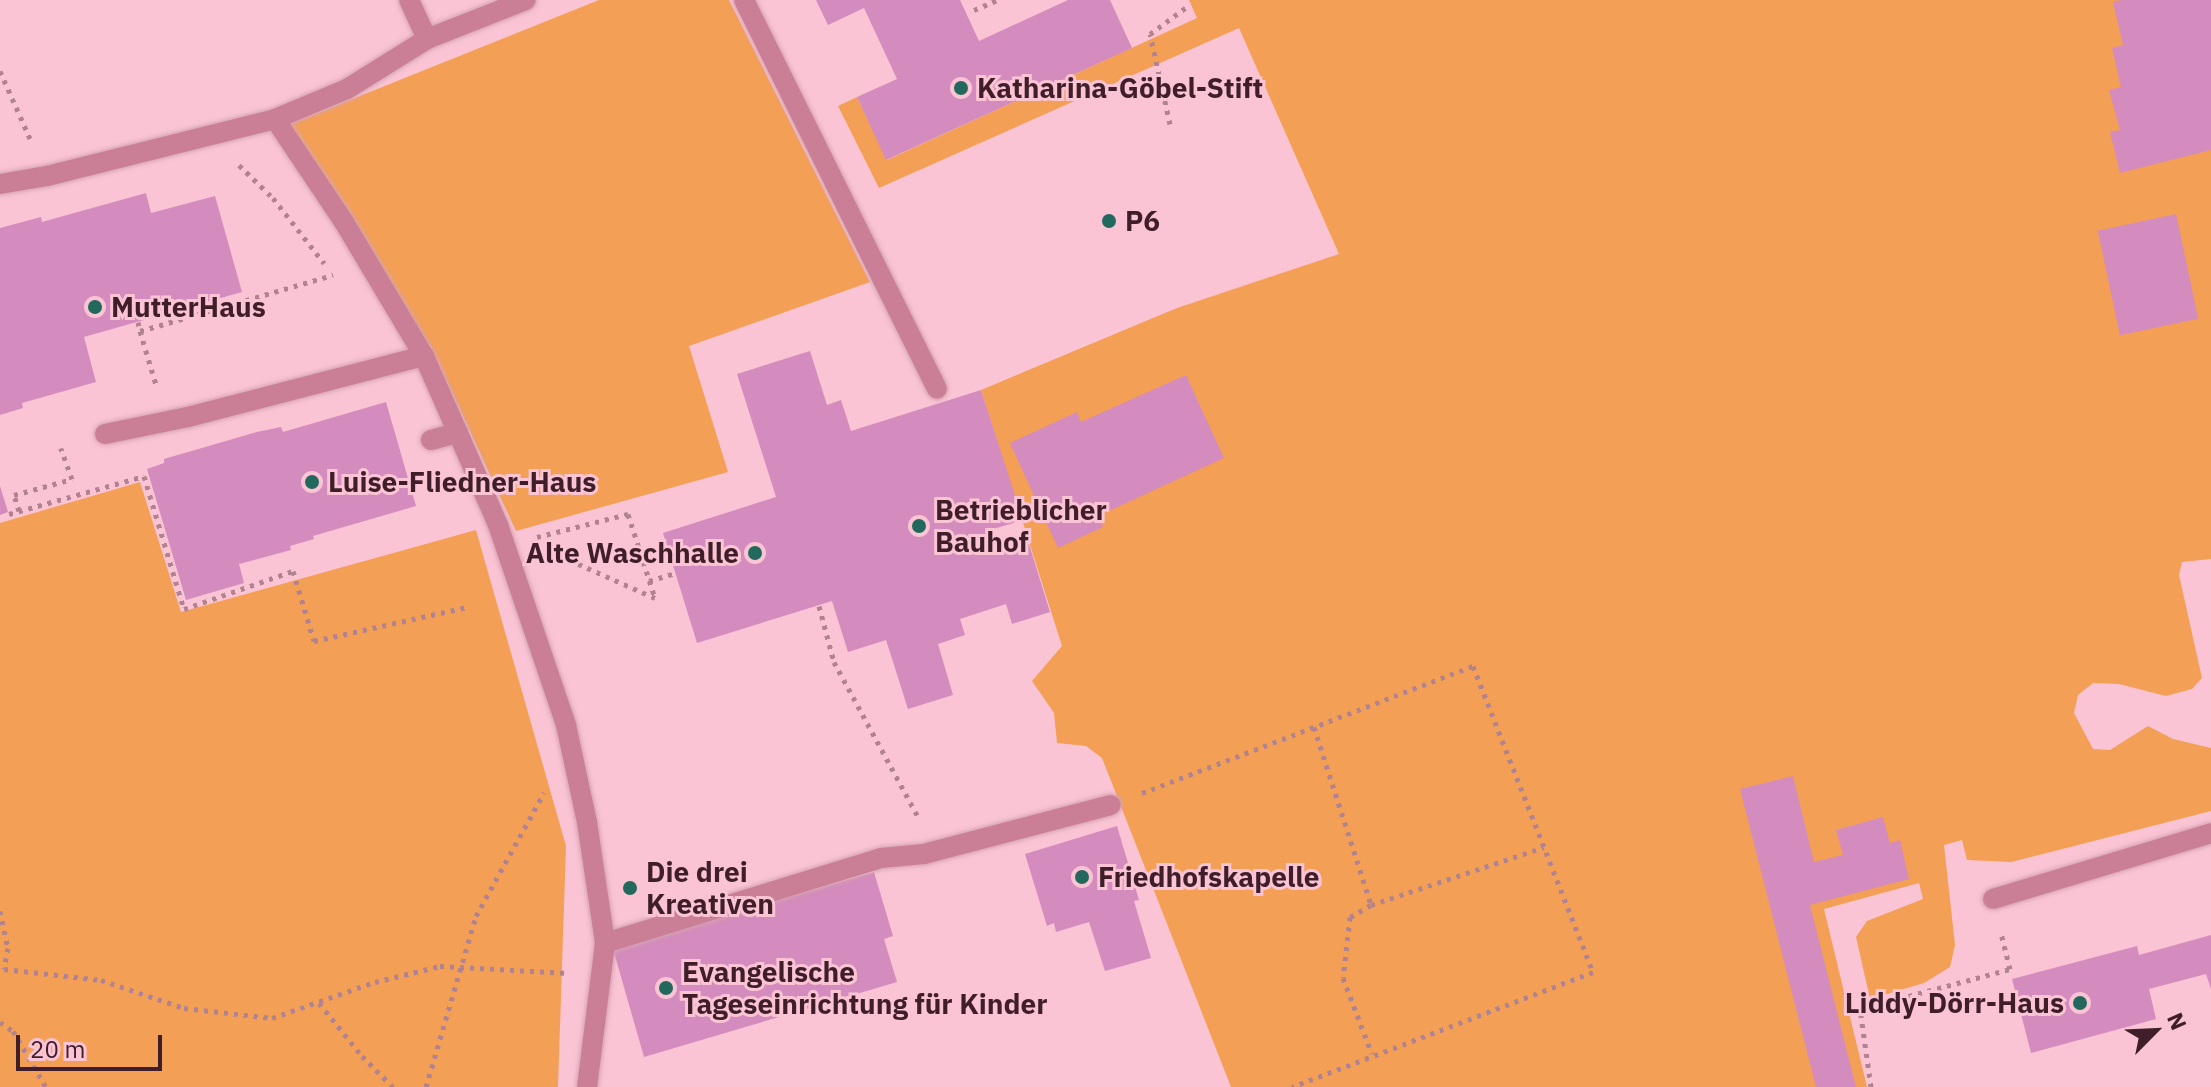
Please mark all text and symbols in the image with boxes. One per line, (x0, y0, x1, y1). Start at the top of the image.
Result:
place label: Katharina-Göbel-Stift (977, 71, 1263, 105)
marker: Katharina-Göbel-Stift (952, 79, 970, 97)
place label: P6 (1125, 204, 1160, 238)
marker: P6 (1100, 212, 1118, 230)
place label: MutterHaus (111, 290, 266, 324)
marker: MutterHaus (86, 298, 104, 316)
place label: Luise-Fliedner-Haus (328, 465, 596, 499)
marker: Luise-Fliedner-Haus (303, 473, 321, 491)
place label: Betrieblicher Bauhof (935, 493, 1107, 559)
marker: Betrieblicher Bauhof (910, 517, 928, 535)
place label: Alte Waschhalle (526, 536, 739, 570)
marker: Alte Waschhalle (746, 544, 764, 562)
place label: Die drei Kreativen (646, 855, 774, 921)
place label: Friedhofskapelle (1098, 860, 1319, 894)
marker: Friedhofskapelle (1073, 868, 1091, 886)
marker: Die drei Kreativen (621, 879, 639, 897)
place label: Evangelische Tageseinrichtung für Kinder (682, 955, 1048, 1021)
marker: Evangelische Tageseinrichtung für Kinder (657, 979, 675, 997)
place label: Liddy-Dörr-Haus (1845, 986, 2064, 1020)
north arrow (2115, 991, 2195, 1071)
marker: Liddy-Dörr-Haus (2071, 994, 2089, 1012)
text: N (2161, 1008, 2194, 1034)
scale bar (20, 1019, 166, 1069)
text: 20 m (30, 1033, 85, 1065)

